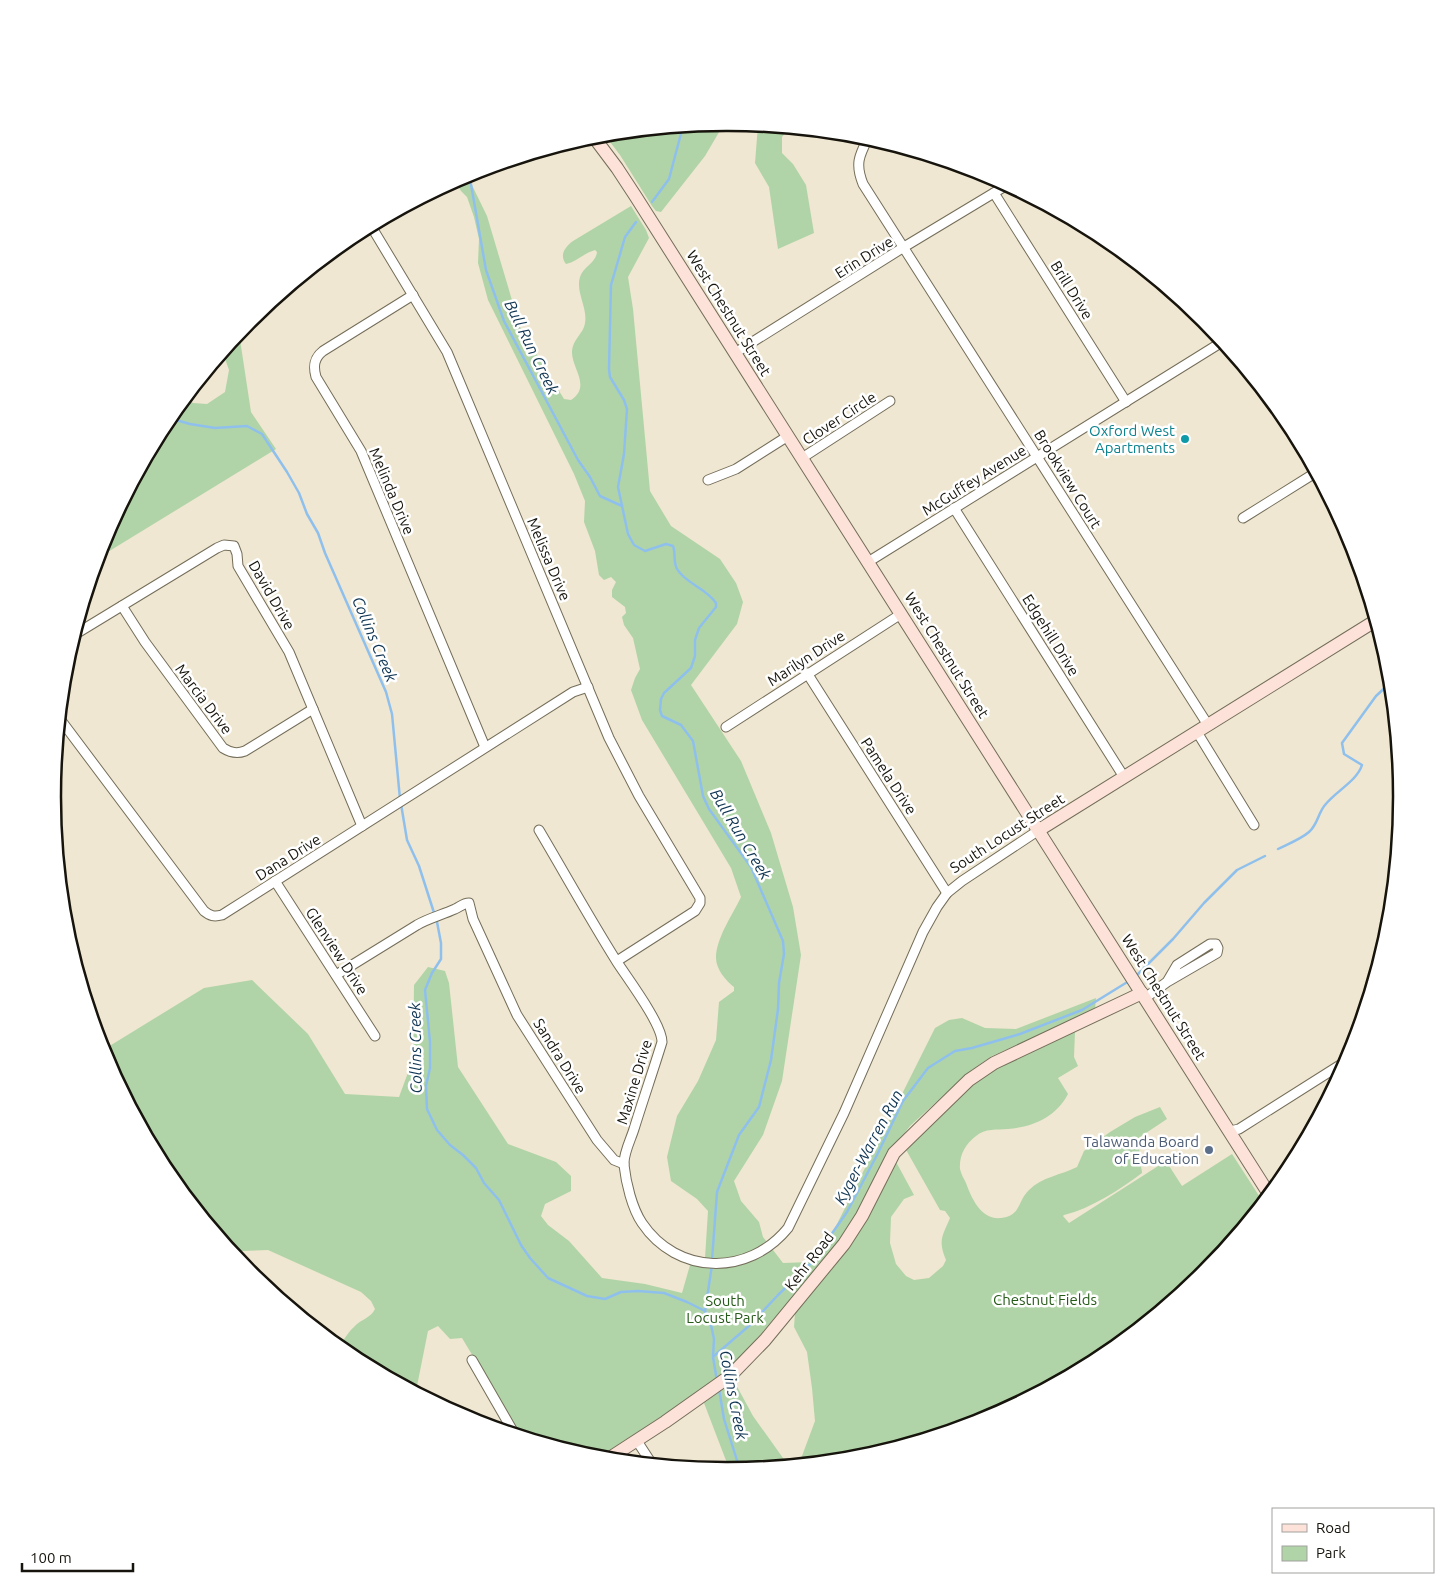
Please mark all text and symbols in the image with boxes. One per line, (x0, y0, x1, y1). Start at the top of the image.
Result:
street label: Erin Drive (832, 233, 896, 281)
street label: West Chestnut Street (683, 247, 775, 379)
street label: Brill Drive (1047, 258, 1097, 322)
water label: Bull Run Creek (501, 297, 563, 398)
street label: Clover Circle (799, 388, 879, 448)
place label: Oxford West Apartments (1089, 422, 1175, 456)
street label: Brookview Court (1031, 427, 1105, 531)
marker: Oxford West Apartments (1179, 433, 1191, 445)
street label: McGuffey Avenue (919, 441, 1029, 519)
street label: Melinda Drive (366, 445, 418, 537)
street label: Melissa Drive (524, 515, 574, 603)
street label: David Drive (245, 557, 299, 633)
street label: West Chestnut Street (901, 589, 993, 721)
street label: Edgehill Drive (1019, 591, 1083, 679)
water label: Collins Creek (349, 594, 401, 685)
street label: Marilyn Drive (764, 627, 848, 689)
street label: Marcia Drive (172, 660, 236, 738)
street label: Pamela Drive (858, 734, 920, 818)
water label: Bull Run Creek (707, 785, 776, 883)
street label: South Locust Street (947, 790, 1067, 876)
street label: Dana Drive (252, 830, 324, 884)
street label: Glenview Drive (303, 904, 371, 998)
street label: West Chestnut Street (1118, 931, 1210, 1063)
water label: Collins Creek (405, 1002, 425, 1094)
street label: Sandra Drive (530, 1015, 590, 1097)
street label: Maxine Drive (613, 1038, 655, 1126)
water label: Kyger-Warren Run (830, 1087, 906, 1207)
place label: Talawanda Board of Education (1084, 1133, 1199, 1167)
marker: Talawanda Board of Education (1203, 1144, 1215, 1156)
street label: Kehr Road (781, 1228, 837, 1294)
park label: Chestnut Fields (993, 1291, 1097, 1308)
park label: South Locust Park (686, 1292, 764, 1326)
water label: Collins Creek (716, 1349, 752, 1442)
legend (1272, 1508, 1434, 1573)
text: Road (1316, 1519, 1351, 1536)
scale bar (22, 1540, 134, 1572)
text: Park (1316, 1544, 1346, 1561)
text: 100 m (30, 1549, 72, 1566)

